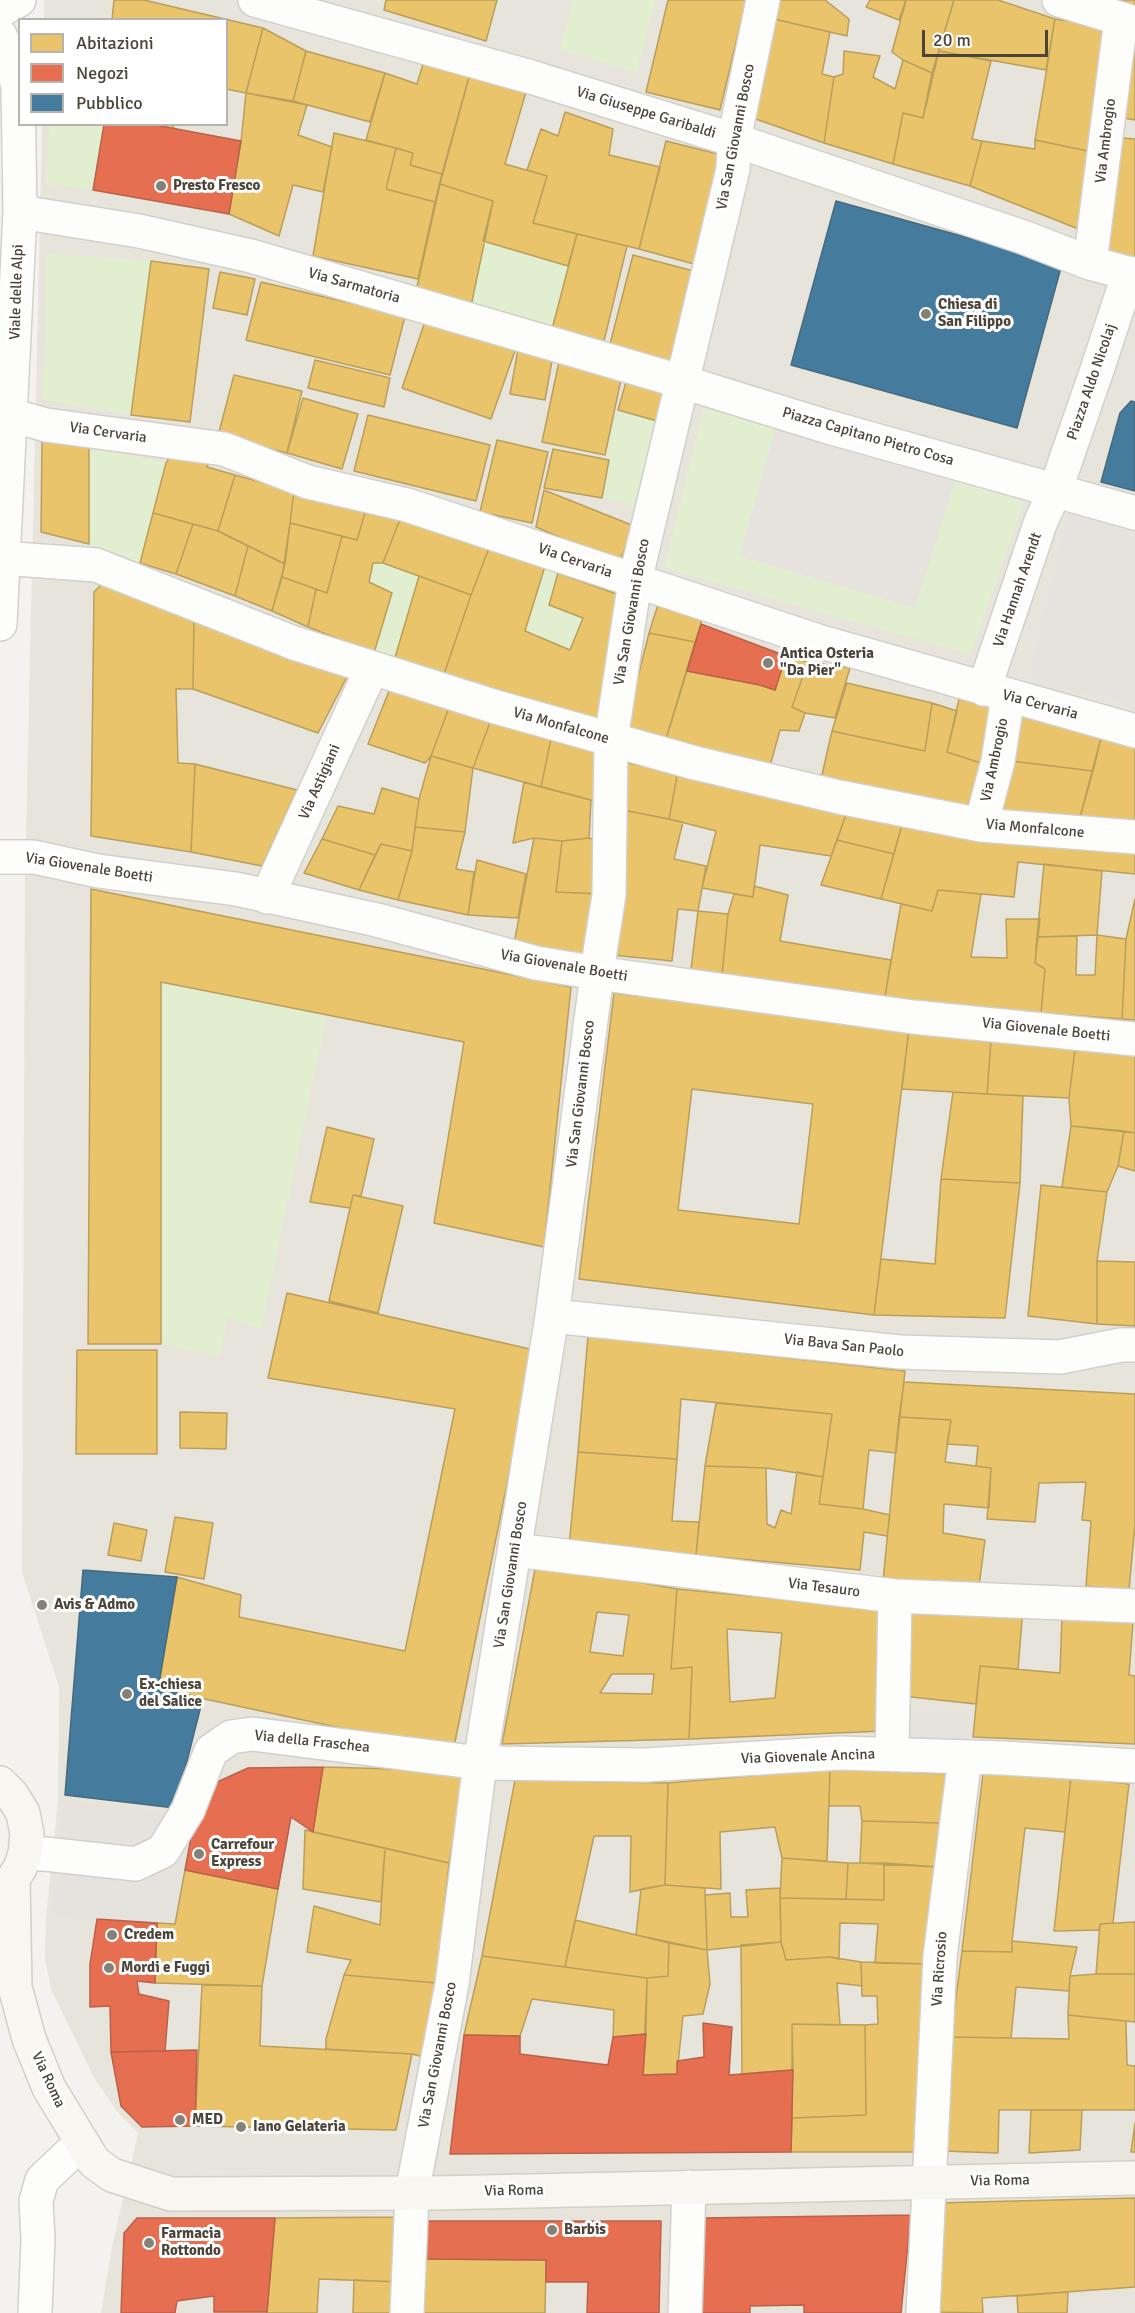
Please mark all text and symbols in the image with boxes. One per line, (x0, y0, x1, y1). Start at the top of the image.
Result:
legend (18, 18, 228, 126)
scale bar (925, 18, 1051, 56)
text: 20 m (933, 29, 971, 51)
text: Abitazioni (76, 32, 154, 54)
text: Negozi (76, 62, 129, 84)
street label: Via San Giovanni Bosco (713, 62, 759, 212)
street label: Via Giuseppe Garibaldi (574, 83, 718, 143)
text: Pubblico (76, 92, 143, 114)
street label: Via Ambrogio (1092, 98, 1120, 184)
place label: Presto Fresco (173, 177, 260, 195)
marker: Presto Fresco (154, 179, 168, 193)
street label: Viale delle Alpi (6, 244, 28, 340)
street label: Via Sarmatoria (306, 264, 402, 308)
place label: Chiesa di San Filippo (938, 296, 1011, 331)
marker: Chiesa di San Filippo (919, 307, 933, 321)
street label: Piazza Aldo Nicolaj (1064, 321, 1120, 443)
street label: Piazza Capitano Pietro Cosa (780, 404, 956, 470)
street label: Via Cervaria (68, 419, 148, 447)
street label: Via Hannah Arendt (990, 530, 1046, 650)
street label: Via San Giovanni Bosco (610, 537, 654, 687)
street label: Via Cervaria (535, 540, 615, 582)
place label: Antica Osteria "Da Pier" (780, 645, 874, 680)
marker: Antica Osteria "Da Pier" (761, 656, 775, 670)
street label: Via Cervaria (1000, 686, 1080, 724)
street label: Via Monfalcone (511, 704, 611, 748)
street label: Via Ambrogio (977, 716, 1013, 804)
street label: Via Astigiani (295, 742, 345, 822)
street label: Via Monfalcone (985, 816, 1085, 842)
street label: Via Giovenale Boetti (24, 849, 154, 887)
street label: Via Giovenale Boetti (499, 946, 629, 986)
street label: Via Giovenale Boetti (981, 1014, 1111, 1046)
street label: Via San Giovanni Bosco (563, 1019, 599, 1169)
street label: Via Bava San Paolo (783, 1331, 905, 1361)
street label: Via San Giovanni Bosco (490, 1500, 532, 1650)
street label: Via Tesauro (787, 1575, 861, 1601)
place label: Avis & Admo (54, 1596, 135, 1614)
marker: Avis & Admo (35, 1598, 49, 1612)
place label: Ex-chiesa del Salice (139, 1676, 202, 1711)
marker: Ex-chiesa del Salice (120, 1687, 134, 1701)
street label: Via della Fraschea (253, 1727, 371, 1757)
street label: Via Giovenale Ancina (741, 1746, 875, 1768)
place label: Carrefour Express (211, 1836, 274, 1871)
marker: Carrefour Express (192, 1847, 206, 1861)
place label: Credem (124, 1926, 174, 1944)
marker: Credem (105, 1928, 119, 1942)
street label: Via Ricrosio (928, 1931, 952, 2007)
place label: Mordi e Fuggi (121, 1959, 210, 1977)
marker: Mordi e Fuggi (102, 1961, 116, 1975)
street label: Via San Giovanni Bosco (415, 1980, 461, 2130)
street label: Via Roma (27, 2049, 69, 2111)
place label: MED (192, 2111, 223, 2129)
marker: MED (173, 2113, 187, 2127)
place label: Iano Gelateria (253, 2118, 346, 2136)
marker: Iano Gelateria (234, 2120, 248, 2134)
street label: Via Roma (970, 2171, 1030, 2191)
street label: Via Roma (484, 2181, 544, 2201)
place label: Barbis (564, 2221, 606, 2239)
marker: Barbis (545, 2223, 559, 2237)
place label: Farmacia Rottondo (161, 2225, 221, 2260)
marker: Farmacia Rottondo (142, 2236, 156, 2250)

